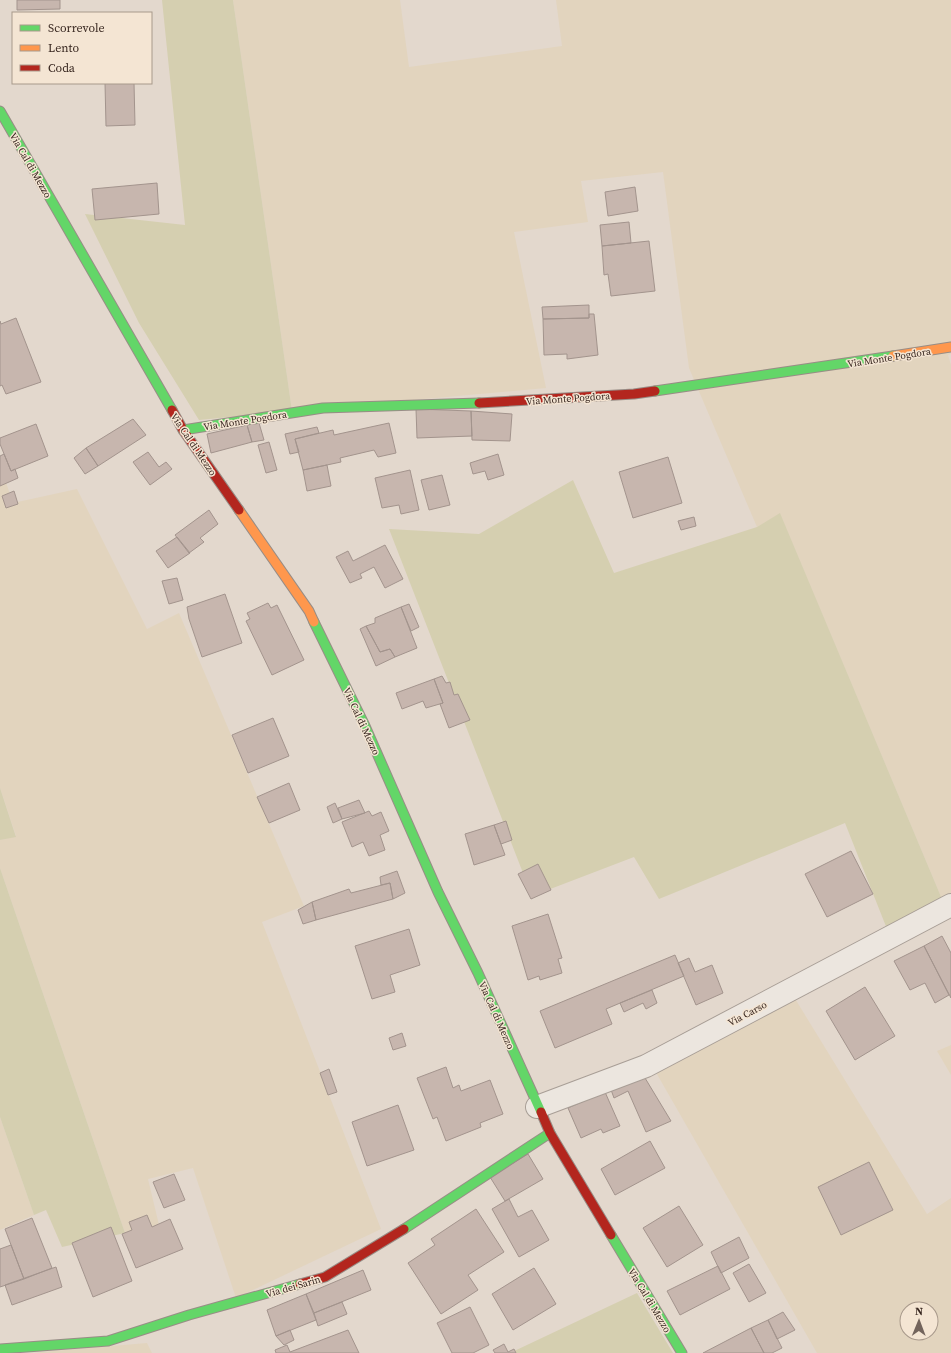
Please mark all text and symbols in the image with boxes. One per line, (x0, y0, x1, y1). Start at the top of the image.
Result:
legend (12, 12, 152, 84)
text: Scorrevole (48, 20, 105, 36)
text: Lento (48, 40, 79, 56)
text: Coda (48, 60, 76, 76)
street label: Via Cal di Mezzo (7, 130, 55, 201)
street label: Via Monte Pogdora (846, 344, 933, 371)
street label: Via Monte Pogdora (525, 389, 612, 408)
street label: Via Monte Pogdora (202, 407, 289, 434)
street label: Via Cal di Mezzo (168, 410, 220, 479)
street label: Via Cal di Mezzo (340, 685, 383, 758)
street label: Via Cal di Mezzo (476, 979, 518, 1052)
street label: Via Carso (726, 998, 769, 1029)
street label: Via Cal di Mezzo (625, 1266, 674, 1335)
street label: Via dei Sarin (264, 1272, 322, 1300)
north arrow (899, 1301, 939, 1341)
text: N (915, 1304, 923, 1319)

